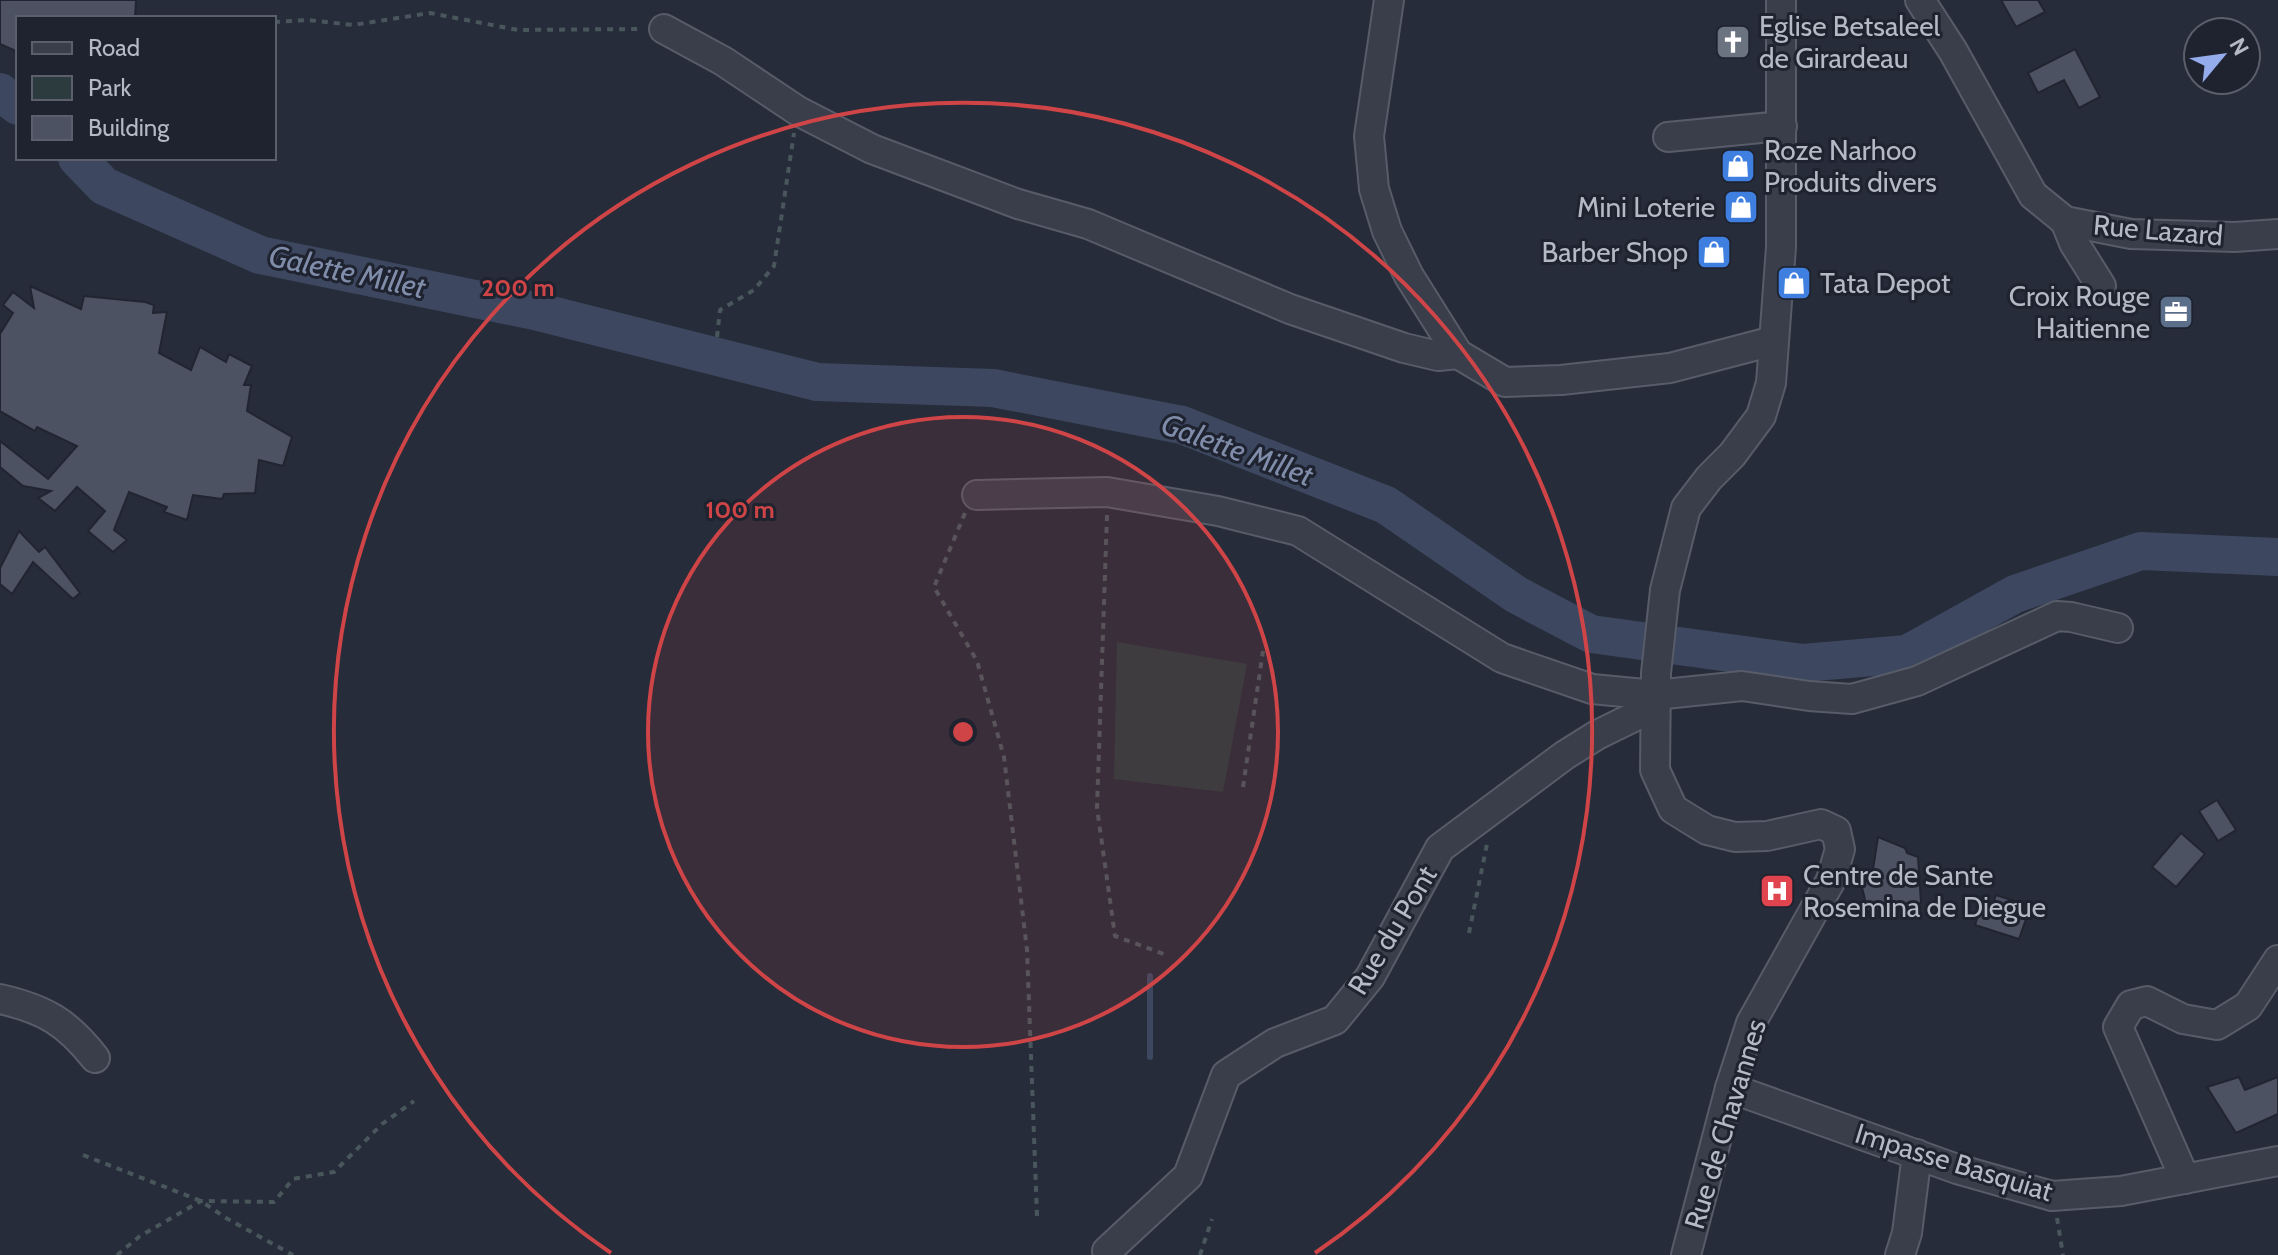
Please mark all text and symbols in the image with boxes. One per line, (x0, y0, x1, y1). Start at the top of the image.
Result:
place label: Eglise Betsaleel de Girardeau (1759, 9, 1940, 75)
legend (16, 16, 276, 160)
north arrow (2182, 16, 2262, 96)
church icon: Eglise Betsaleel de Girardeau (1714, 23, 1752, 61)
text: Road (88, 33, 140, 62)
text: N (2223, 33, 2255, 60)
text: Park (88, 73, 131, 102)
text: Building (88, 113, 170, 142)
place label: Roze Narhoo Produits divers (1764, 133, 1937, 199)
shop icon: Roze Narhoo Produits divers (1719, 147, 1757, 185)
shop icon: Mini Loterie (1722, 188, 1760, 226)
place label: Mini Loterie (1577, 190, 1715, 224)
street label: Rue Lazard (2092, 207, 2224, 253)
shop icon: Barber Shop (1695, 233, 1733, 271)
place label: Barber Shop (1542, 235, 1688, 269)
water label: Galette Millet (266, 237, 429, 306)
shop icon: Tata Depot (1775, 264, 1813, 302)
place label: Tata Depot (1820, 266, 1950, 300)
text: 200 m (482, 273, 554, 302)
place label: Croix Rouge Haitienne (2009, 279, 2150, 345)
office icon: Croix Rouge Haitienne (2157, 293, 2195, 331)
water label: Galette Millet (1156, 405, 1319, 494)
text: 100 m (705, 495, 775, 524)
centre of rings (949, 718, 977, 746)
place label: Centre de Sante Rosemina de Diegue (1803, 858, 2046, 924)
street label: Rue du Pont (1340, 859, 1444, 1001)
hospital icon: Centre de Sante Rosemina de Diegue (1758, 872, 1796, 910)
street label: Rue de Chavannes (1677, 1015, 1773, 1233)
street label: Impasse Basquiat (1851, 1116, 2057, 1208)

